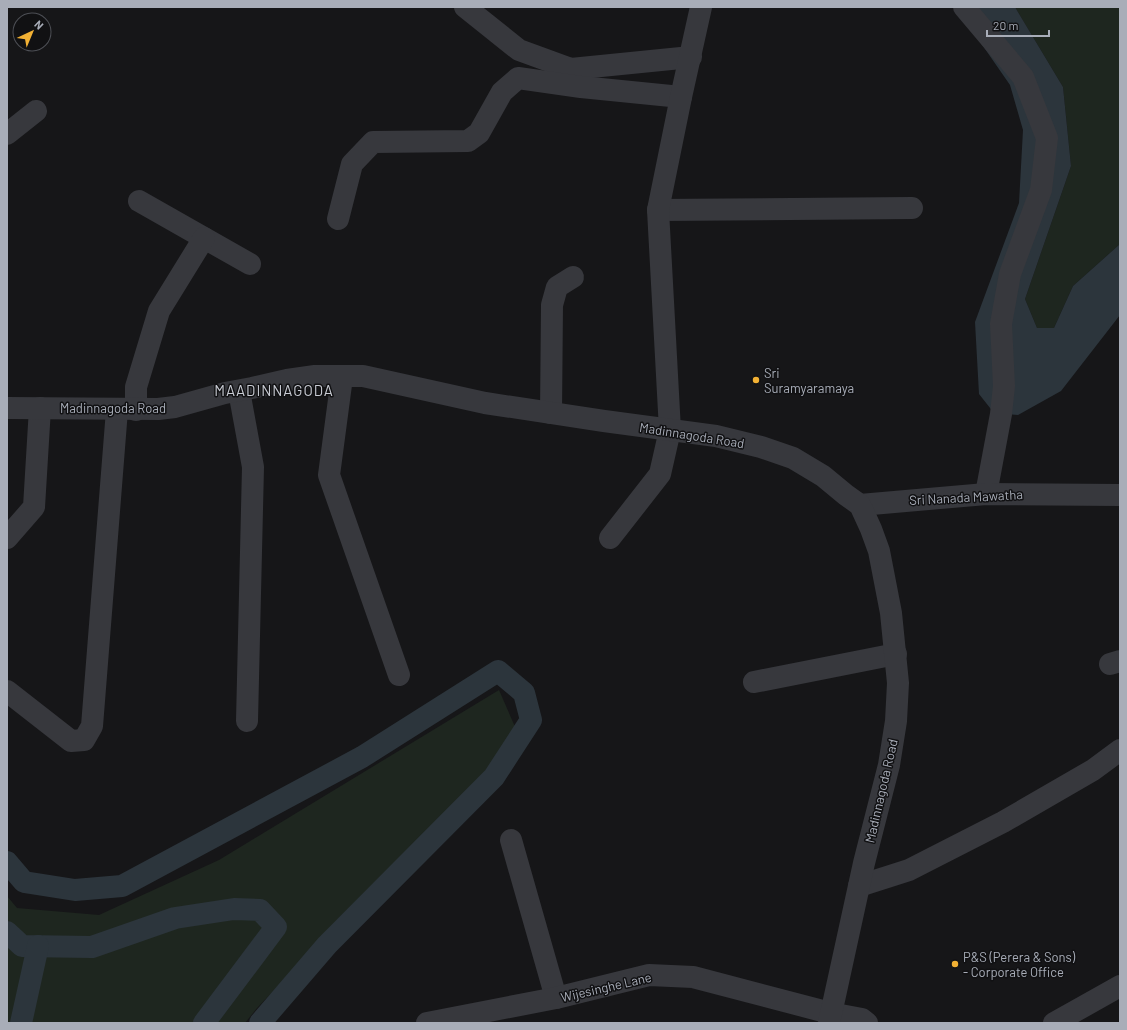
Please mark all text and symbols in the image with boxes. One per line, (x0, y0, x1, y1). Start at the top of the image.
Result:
north arrow (12, 12, 52, 52)
scale bar (987, 12, 1049, 38)
text: N (32, 17, 46, 32)
text: 20 m (993, 18, 1019, 32)
place label: Sri Suramyaramaya (764, 365, 854, 396)
marker: Sri Suramyaramaya (751, 375, 761, 385)
district label: MAADINNAGODA (214, 381, 334, 399)
street label: Madinnagoda Road (60, 400, 166, 416)
street label: Madinnagoda Road (638, 419, 746, 451)
street label: Sri Nanada Mawatha (909, 486, 1023, 508)
street label: Madinnagoda Road (861, 737, 901, 845)
place label: P&S (Perera & Sons) - Corporate Office (963, 949, 1076, 980)
marker: P&S (Perera & Sons) - Corporate Office (950, 959, 960, 969)
street label: Wijesinghe Lane (559, 969, 653, 1005)

